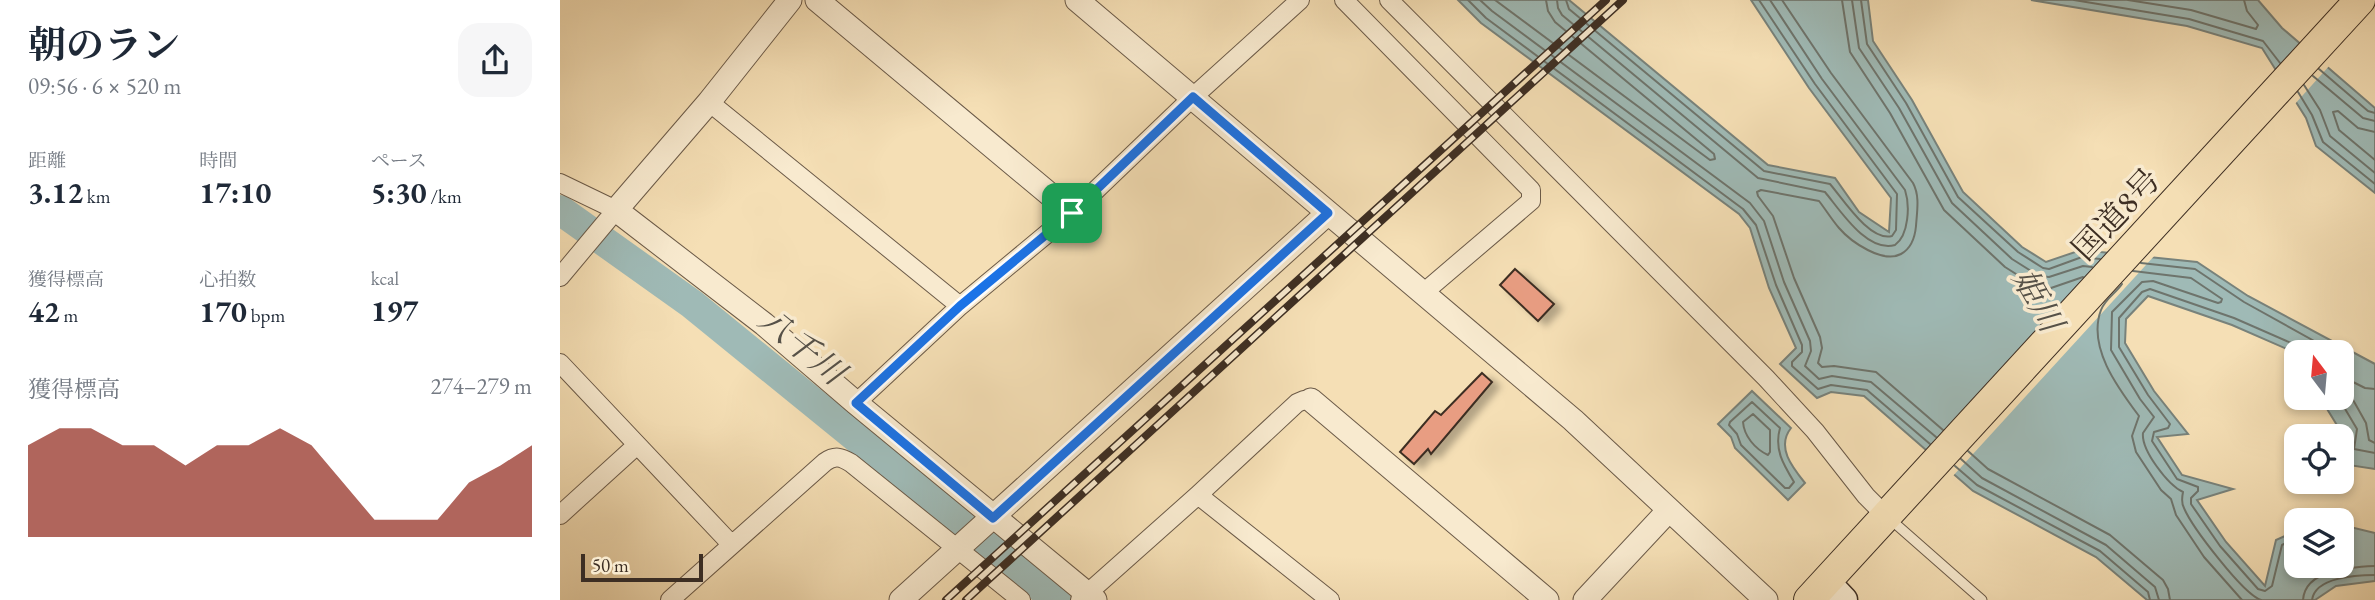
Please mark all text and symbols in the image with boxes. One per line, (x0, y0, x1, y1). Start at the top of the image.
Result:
text: 朝のラン (28, 20, 180, 69)
button: share (458, 23, 532, 97)
text: 09:56 · 6 × 520 m (28, 71, 181, 101)
text: 距離 (28, 148, 66, 173)
text: 時間 (199, 148, 237, 173)
text: ペース (371, 148, 427, 173)
street label: 国道8号 (2063, 159, 2169, 269)
text: 3.12 (28, 173, 83, 212)
text: 17:10 (199, 173, 271, 212)
text: 5:30 (371, 173, 427, 212)
pin (1042, 183, 1102, 243)
text: km (83, 184, 111, 209)
text: /km (427, 184, 462, 209)
icon: arrive (1053, 194, 1091, 232)
water label: 姫川 (2003, 261, 2075, 342)
text: kcal (371, 266, 399, 291)
text: 獲得標高 (28, 267, 104, 292)
text: 心拍数 (199, 267, 256, 292)
text: 197 (371, 291, 418, 330)
text: 42 (28, 292, 60, 331)
text: 170 (199, 292, 247, 331)
water label: 八千川 (750, 298, 856, 396)
text: m (60, 303, 78, 328)
text: bpm (247, 303, 285, 328)
north arrow (2284, 340, 2354, 410)
map controls (2284, 340, 2354, 578)
text: 274–279 m (431, 371, 532, 401)
text: 獲得標高 (28, 374, 120, 404)
button: locate (2284, 424, 2354, 494)
button: layers (2284, 508, 2354, 578)
scale bar (581, 551, 704, 583)
text: 50 m (592, 553, 629, 578)

